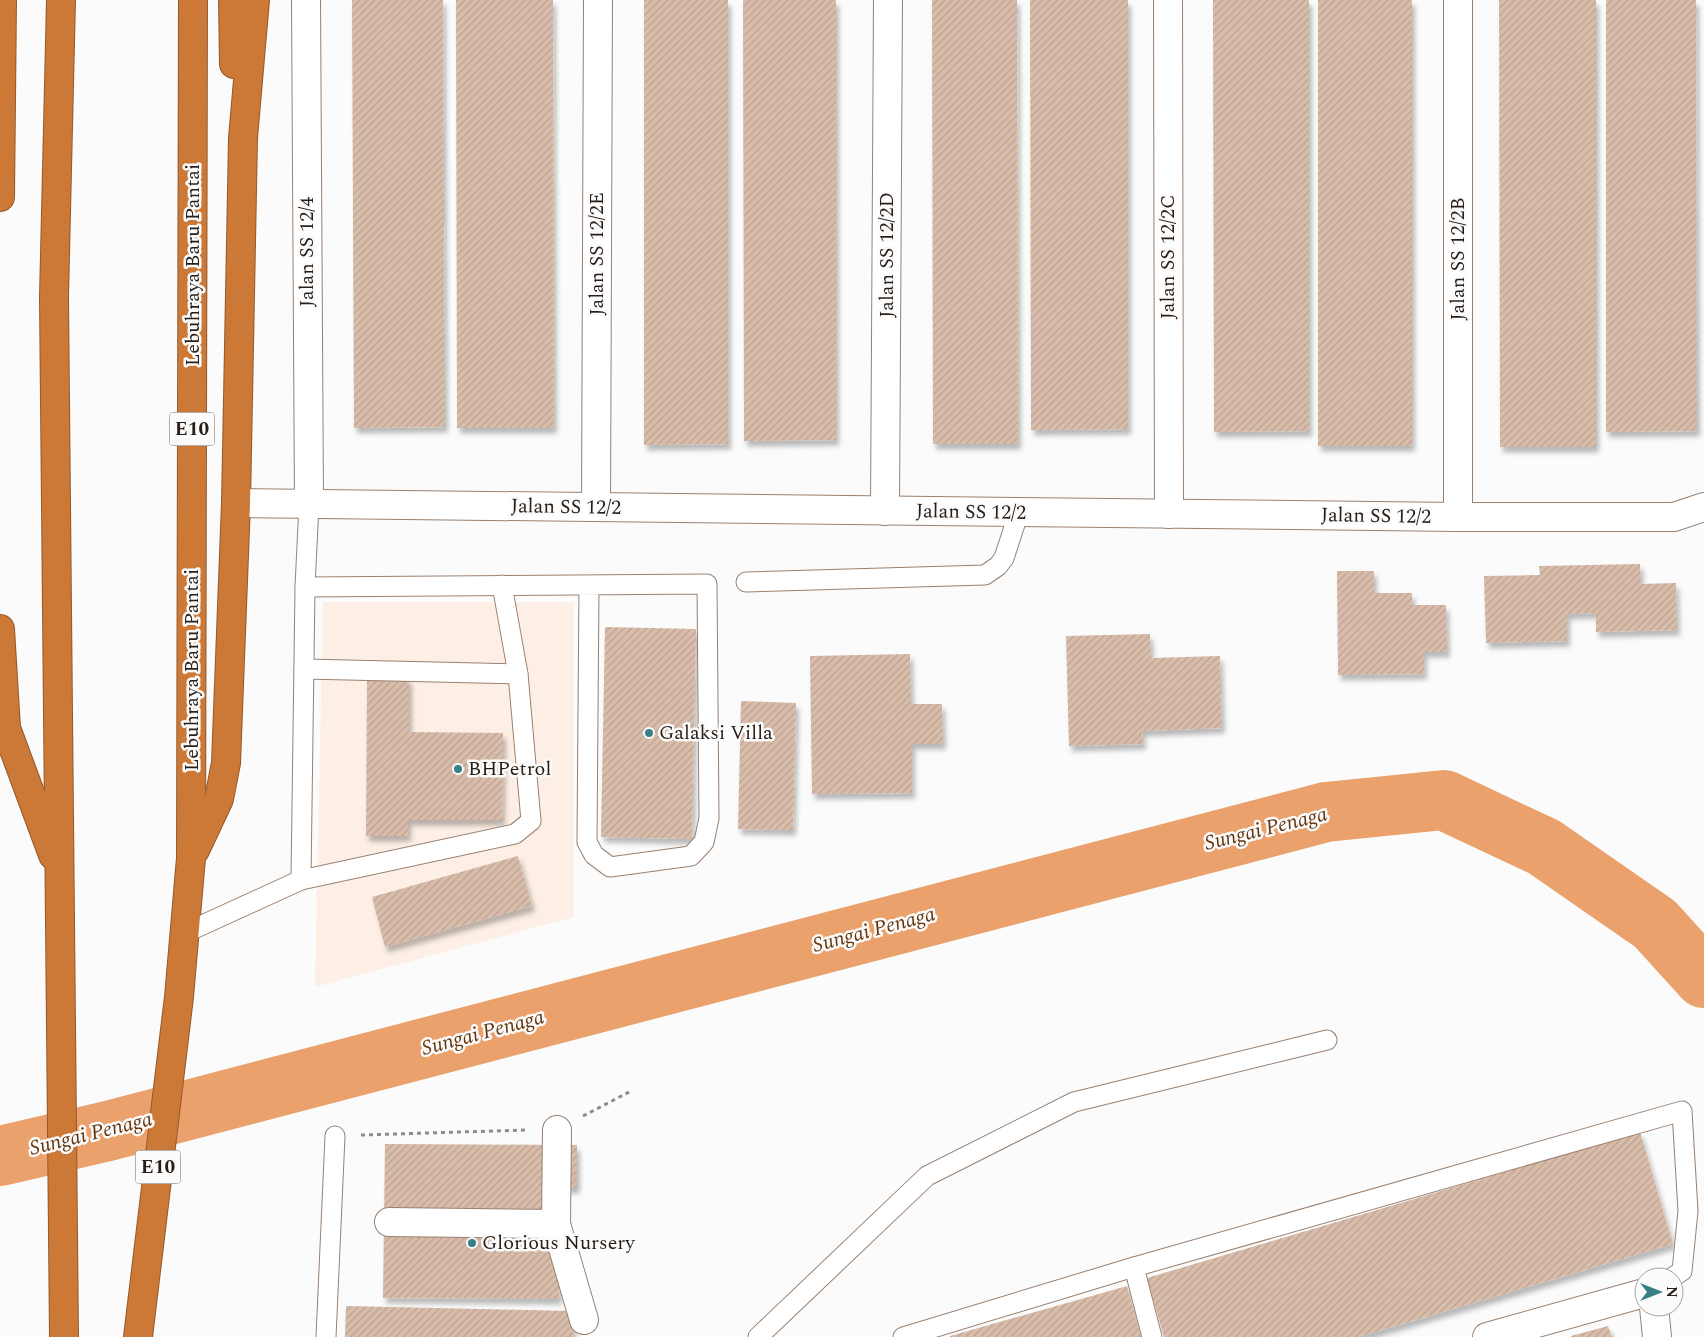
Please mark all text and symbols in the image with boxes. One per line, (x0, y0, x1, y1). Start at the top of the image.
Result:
street label: Lebuhraya Baru Pantai (178, 164, 208, 366)
street label: Jalan SS 12/2E (582, 192, 612, 316)
street label: Jalan SS 12/2D (872, 192, 902, 318)
street label: Jalan SS 12/2C (1153, 195, 1183, 319)
street label: Jalan SS 12/4 (292, 197, 322, 307)
street label: Jalan SS 12/2B (1443, 197, 1473, 321)
road number: E10 (170, 412, 214, 446)
street label: Jalan SS 12/2 (511, 491, 621, 523)
street label: Jalan SS 12/2 (916, 496, 1026, 528)
street label: Jalan SS 12/2 (1321, 500, 1431, 532)
street label: Lebuhraya Baru Pantai (177, 569, 207, 771)
place label: Galaksi Villa (659, 718, 773, 748)
marker: Galaksi Villa (643, 727, 655, 739)
place label: BHPetrol (468, 754, 551, 784)
marker: BHPetrol (452, 763, 464, 775)
water label: Sungai Penaga (1201, 798, 1331, 860)
water label: Sungai Penaga (809, 898, 939, 962)
water label: Sungai Penaga (418, 1001, 548, 1065)
water label: Sungai Penaga (26, 1103, 156, 1165)
road number: E10 (136, 1150, 180, 1184)
place label: Glorious Nursery (482, 1228, 636, 1258)
marker: Glorious Nursery (466, 1237, 478, 1249)
north arrow (1634, 1267, 1684, 1317)
text: N (1661, 1286, 1682, 1298)

